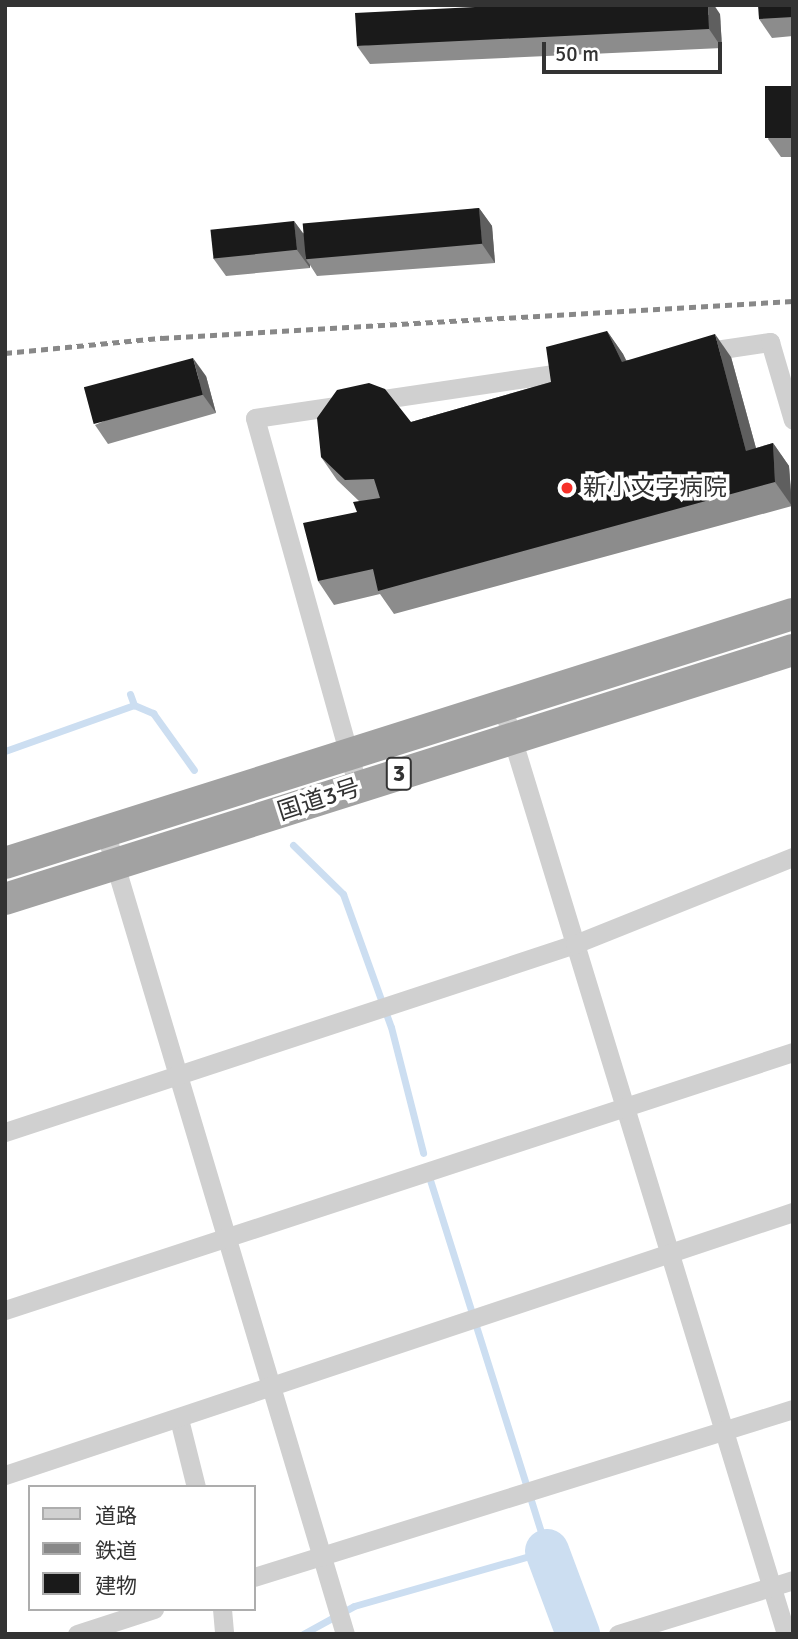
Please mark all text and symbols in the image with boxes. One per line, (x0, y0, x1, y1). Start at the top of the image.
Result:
scale bar (546, 28, 726, 72)
text: 50 m (555, 41, 599, 67)
place label: 新小文字病院 (583, 474, 727, 502)
marker: 新小文字病院 (557, 478, 577, 498)
road number: 3 (385, 754, 413, 794)
street label: 国道3号 (274, 773, 364, 827)
legend (28, 1485, 256, 1611)
text: 道路 (95, 1503, 137, 1529)
text: 鉄道 (95, 1538, 137, 1564)
text: 建物 (95, 1573, 137, 1599)

